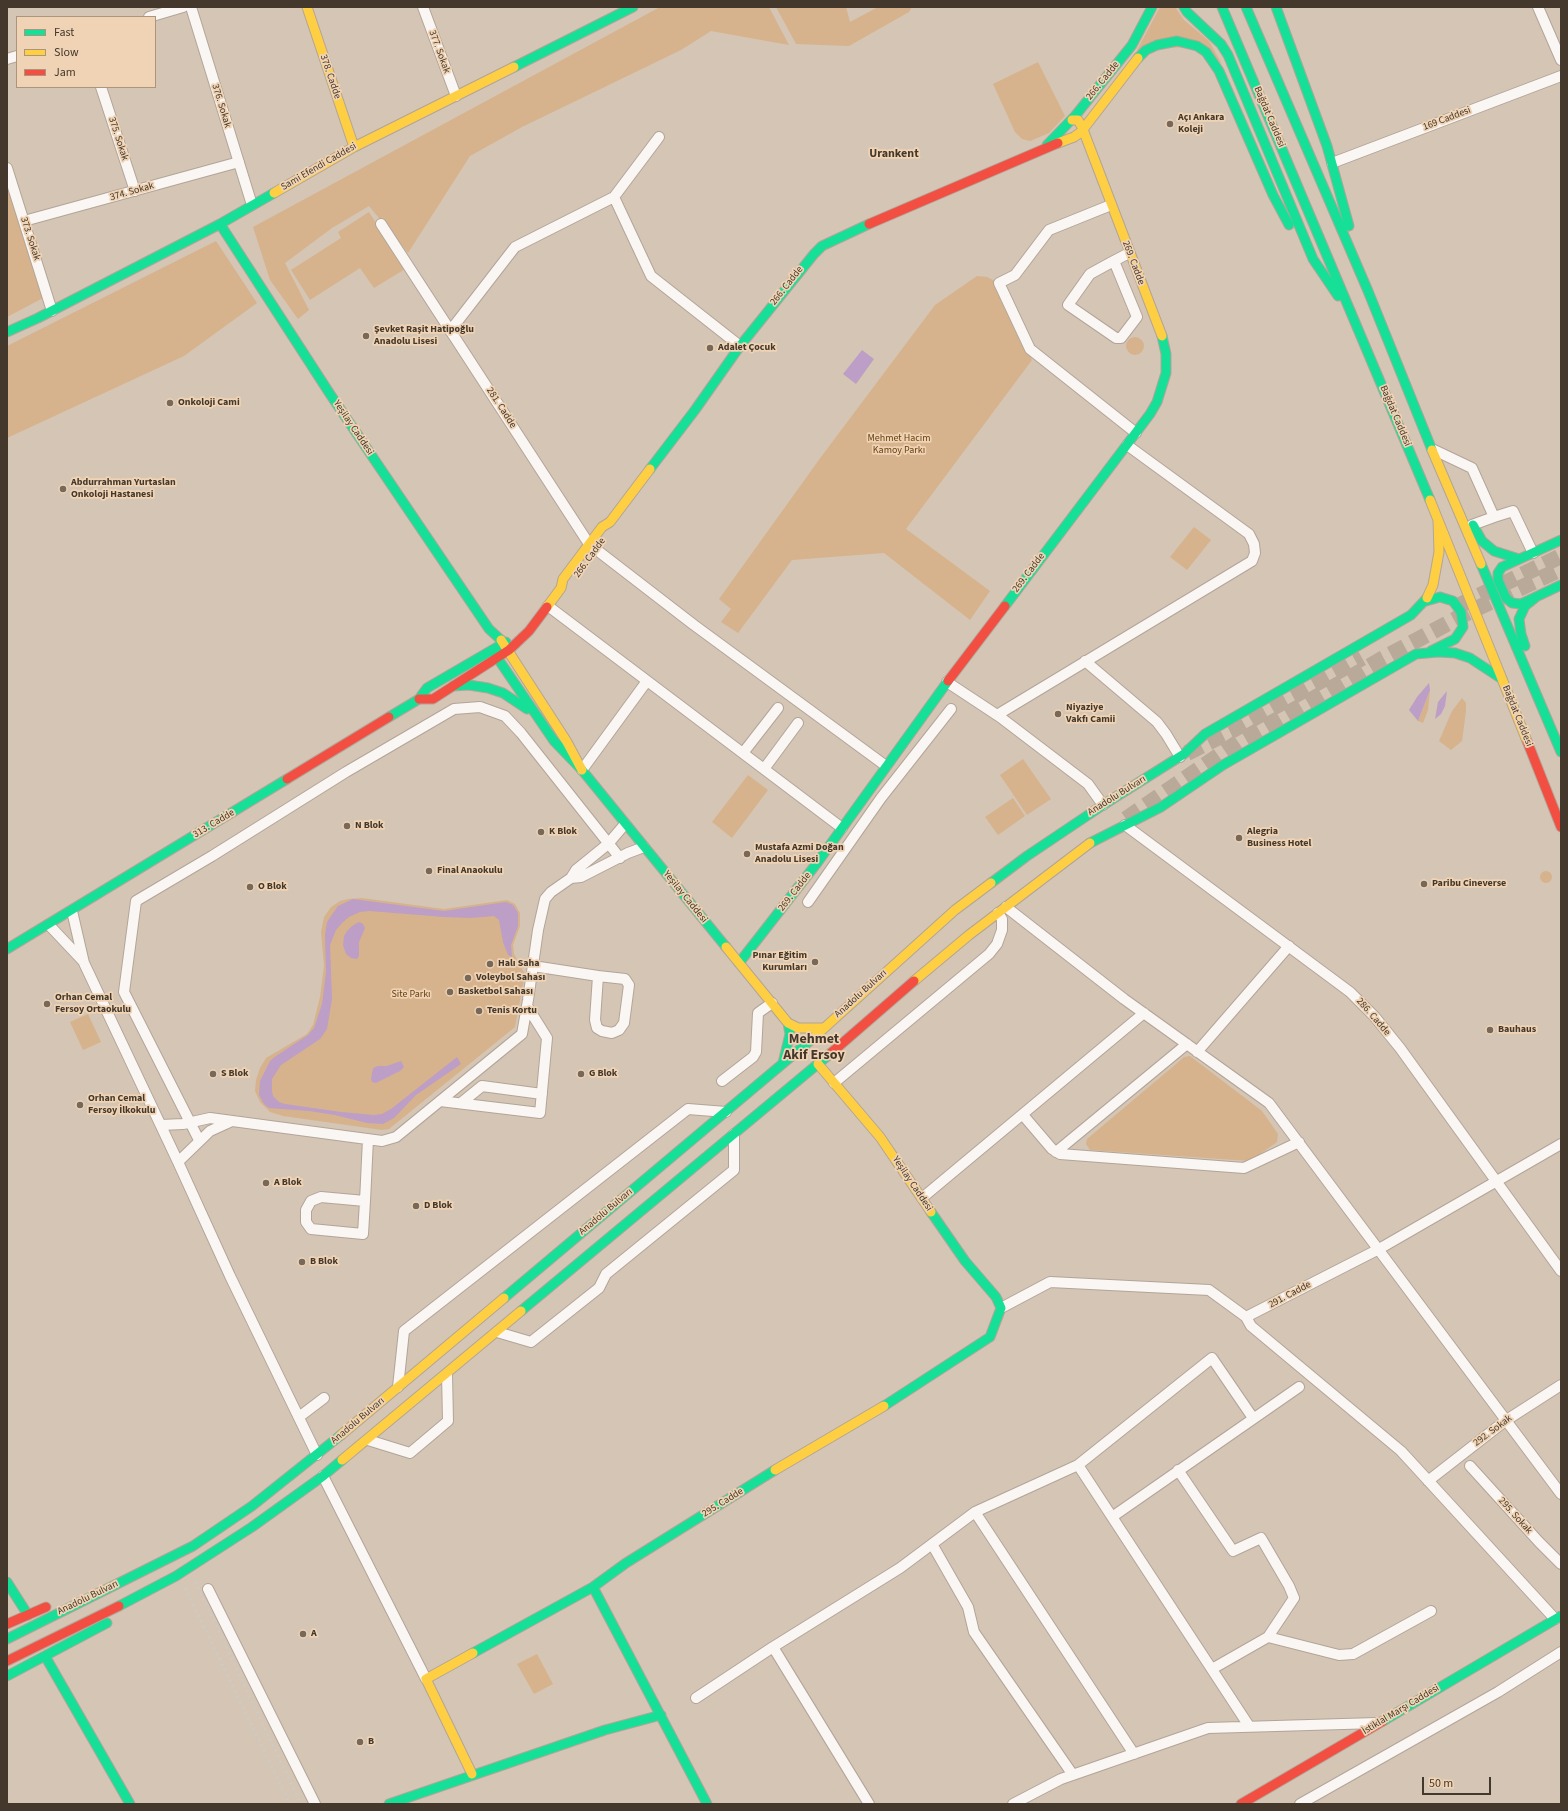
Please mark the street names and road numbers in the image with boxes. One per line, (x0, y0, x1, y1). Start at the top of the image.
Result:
street label: 377. Sokak (426, 29, 452, 75)
street label: 378. Cadde (317, 53, 343, 101)
street label: 266. Cadde (1084, 59, 1122, 103)
street label: 376. Sokak (209, 83, 233, 129)
street label: Bağdat Caddesi (1251, 85, 1287, 149)
street label: 169 Caddesi (1421, 104, 1473, 134)
street label: 375. Sokak (105, 116, 131, 162)
street label: Sami Efendi Caddesi (279, 141, 359, 193)
street label: 374. Sokak (109, 180, 155, 204)
street label: 373. Sokak (17, 216, 43, 262)
street label: 269. Cadde (1119, 239, 1147, 287)
street label: 266. Cadde (768, 264, 806, 308)
street label: Bağdat Caddesi (1377, 384, 1413, 448)
street label: 281. Cadde (483, 385, 519, 431)
street label: Yeşilay Caddesi (330, 398, 376, 458)
street label: 266. Cadde (572, 536, 608, 580)
street label: 269. Cadde (1010, 551, 1048, 595)
street label: Bağdat Caddesi (1499, 684, 1535, 748)
street label: Anadolu Bulvarı (1086, 773, 1148, 819)
street label: 313. Cadde (191, 807, 237, 841)
street label: Yeşilay Caddesi (660, 868, 710, 926)
street label: 269. Cadde (776, 870, 814, 914)
street label: Anadolu Bulvarı (832, 967, 890, 1021)
street label: 286. Cadde (1353, 996, 1393, 1038)
street label: Yeşilay Caddesi (889, 1154, 935, 1214)
street label: Anadolu Bulvarı (577, 1186, 635, 1238)
street label: 291. Cadde (1267, 1279, 1313, 1311)
street label: Anadolu Bulvarı (329, 1395, 387, 1447)
street label: 292. Sokak (1471, 1413, 1515, 1449)
street label: 295. Cadde (700, 1486, 746, 1520)
street label: 295. Sokak (1495, 1495, 1535, 1537)
street label: Anadolu Bulvarı (56, 1578, 120, 1618)
street label: İstiklal Marşı Caddesi (1360, 1682, 1442, 1738)

